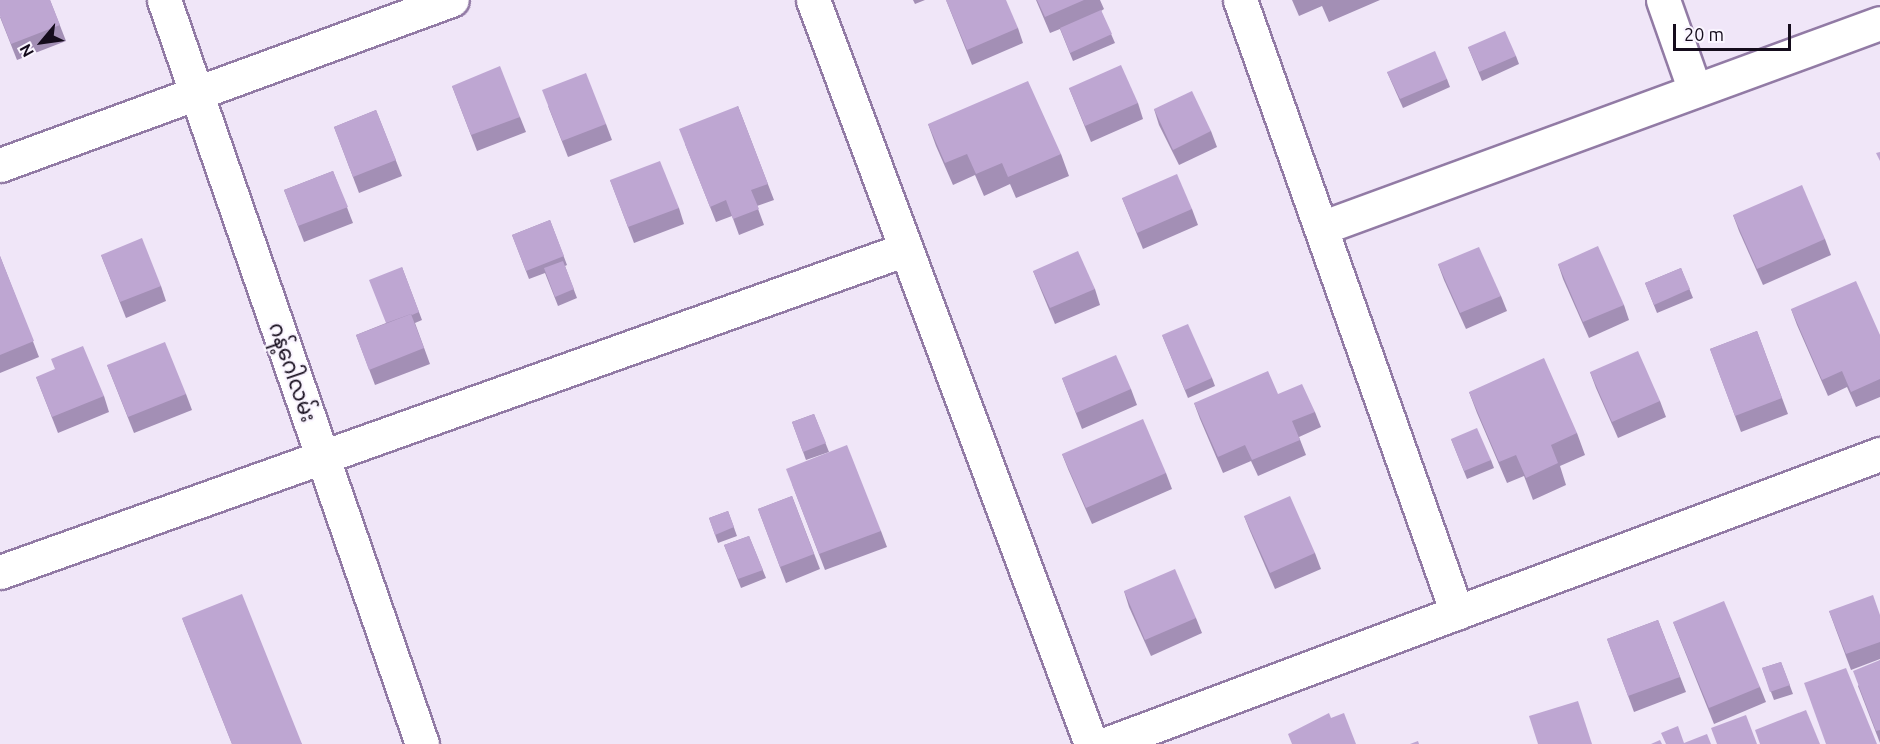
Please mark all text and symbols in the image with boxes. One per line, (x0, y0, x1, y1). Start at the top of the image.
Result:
north arrow (12, 12, 72, 72)
scale bar (1676, 12, 1794, 50)
text: 20 m (1684, 24, 1724, 44)
text: N (15, 41, 37, 60)
street label: ဂန့်ဂေါလမ်း (264, 319, 322, 425)

